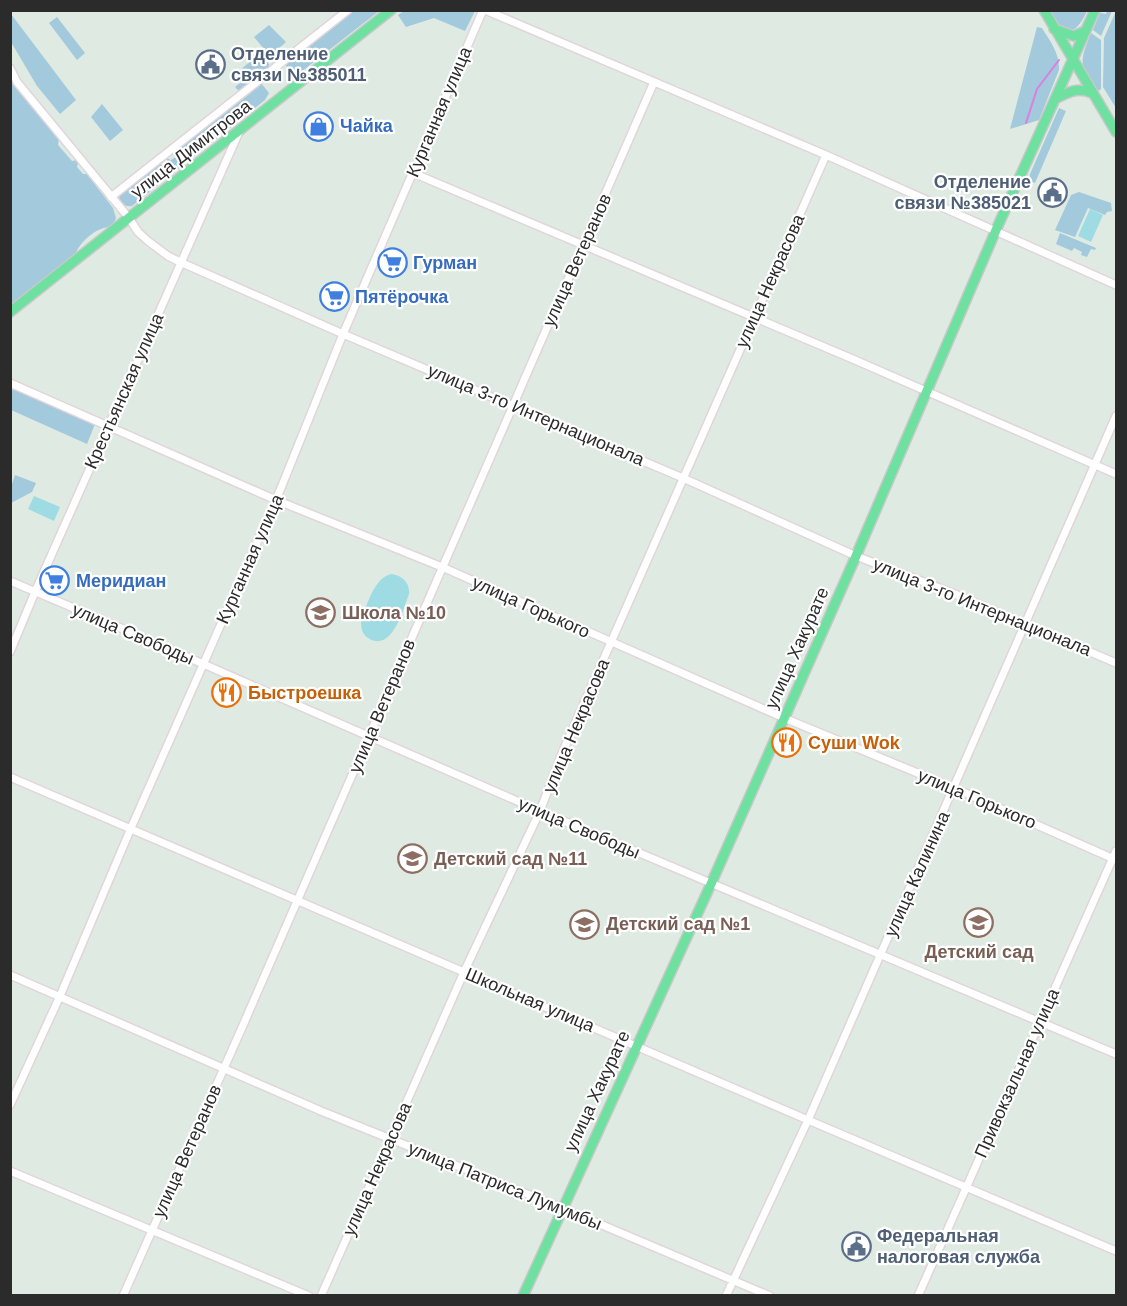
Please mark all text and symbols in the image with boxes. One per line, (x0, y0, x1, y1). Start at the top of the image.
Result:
street label: Курганная улица (403, 43, 476, 180)
place label: Отделение связи №385011 (231, 44, 367, 85)
public building icon: Отделение связи №385011 (194, 48, 226, 80)
street label: улица Димитрова (127, 95, 256, 202)
shop icon: Чайка (303, 110, 335, 142)
place label: Чайка (340, 116, 394, 136)
place label: Отделение связи №385021 (895, 172, 1031, 213)
public building icon: Отделение связи №385021 (1036, 176, 1068, 208)
street label: улица Ветеранов (539, 190, 615, 330)
street label: улица Некрасова (732, 210, 809, 351)
supermarket icon: Гурман (376, 247, 408, 279)
place label: Гурман (413, 253, 477, 273)
supermarket icon: Пятёрочка (318, 281, 350, 313)
place label: Пятёрочка (355, 287, 449, 307)
street label: Крестьянская улица (81, 309, 168, 472)
street label: улица 3-го Интернационала (425, 360, 648, 470)
street label: Курганная улица (212, 490, 288, 627)
street label: улица 3-го Интернационала (870, 554, 1095, 660)
supermarket icon: Меридиан (39, 565, 71, 597)
place label: Меридиан (76, 571, 166, 591)
street label: улица Горького (469, 572, 593, 642)
street label: улица Хакурате (761, 584, 833, 712)
school or university icon: Школа №10 (305, 597, 337, 629)
street label: улица Свободы (69, 599, 197, 669)
place label: Школа №10 (342, 603, 446, 623)
street label: улица Ветеранов (345, 636, 419, 776)
street label: улица Некрасова (539, 655, 614, 796)
restaurant icon: Быстроешка (211, 677, 243, 709)
place label: Быстроешка (248, 683, 362, 703)
restaurant icon: Суши Wok (771, 727, 803, 759)
place label: Суши Wok (808, 733, 901, 753)
street label: улица Горького (915, 765, 1039, 833)
street label: улица Свободы (515, 793, 643, 863)
street label: улица Калинина (880, 807, 954, 940)
school or university icon: Детский сад №11 (397, 843, 429, 875)
place label: Детский сад №11 (434, 849, 587, 869)
school or university icon: Детский сад (963, 907, 995, 939)
school or university icon: Детский сад №1 (569, 908, 601, 940)
place label: Детский сад №1 (606, 914, 750, 934)
place label: Детский сад (924, 942, 1034, 962)
street label: Школьная улица (462, 964, 598, 1037)
street label: Привокзальная улица (971, 985, 1064, 1161)
street label: улица Хакурате (560, 1027, 634, 1155)
street label: улица Ветеранов (149, 1081, 225, 1221)
street label: улица Некрасова (339, 1098, 416, 1239)
street label: улица Патриса Лумумбы (405, 1138, 605, 1234)
place label: Федеральная налоговая служба (877, 1226, 1041, 1267)
public building icon: Федеральная налоговая служба (840, 1230, 872, 1262)

